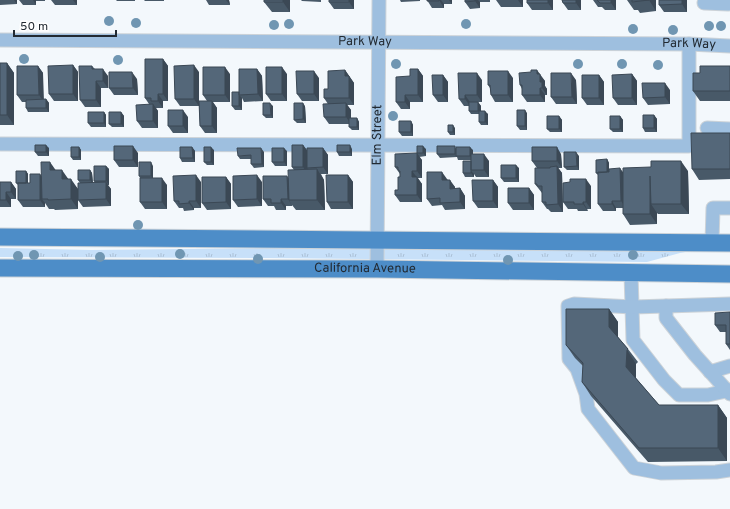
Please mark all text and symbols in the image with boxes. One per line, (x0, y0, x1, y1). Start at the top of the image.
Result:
scale bar (14, 12, 116, 38)
text: 50 m (20, 19, 48, 35)
street label: Park Way (338, 34, 392, 50)
street label: Park Way (662, 36, 716, 53)
street label: Elm Street (370, 104, 386, 166)
street label: California Avenue (314, 261, 416, 278)

